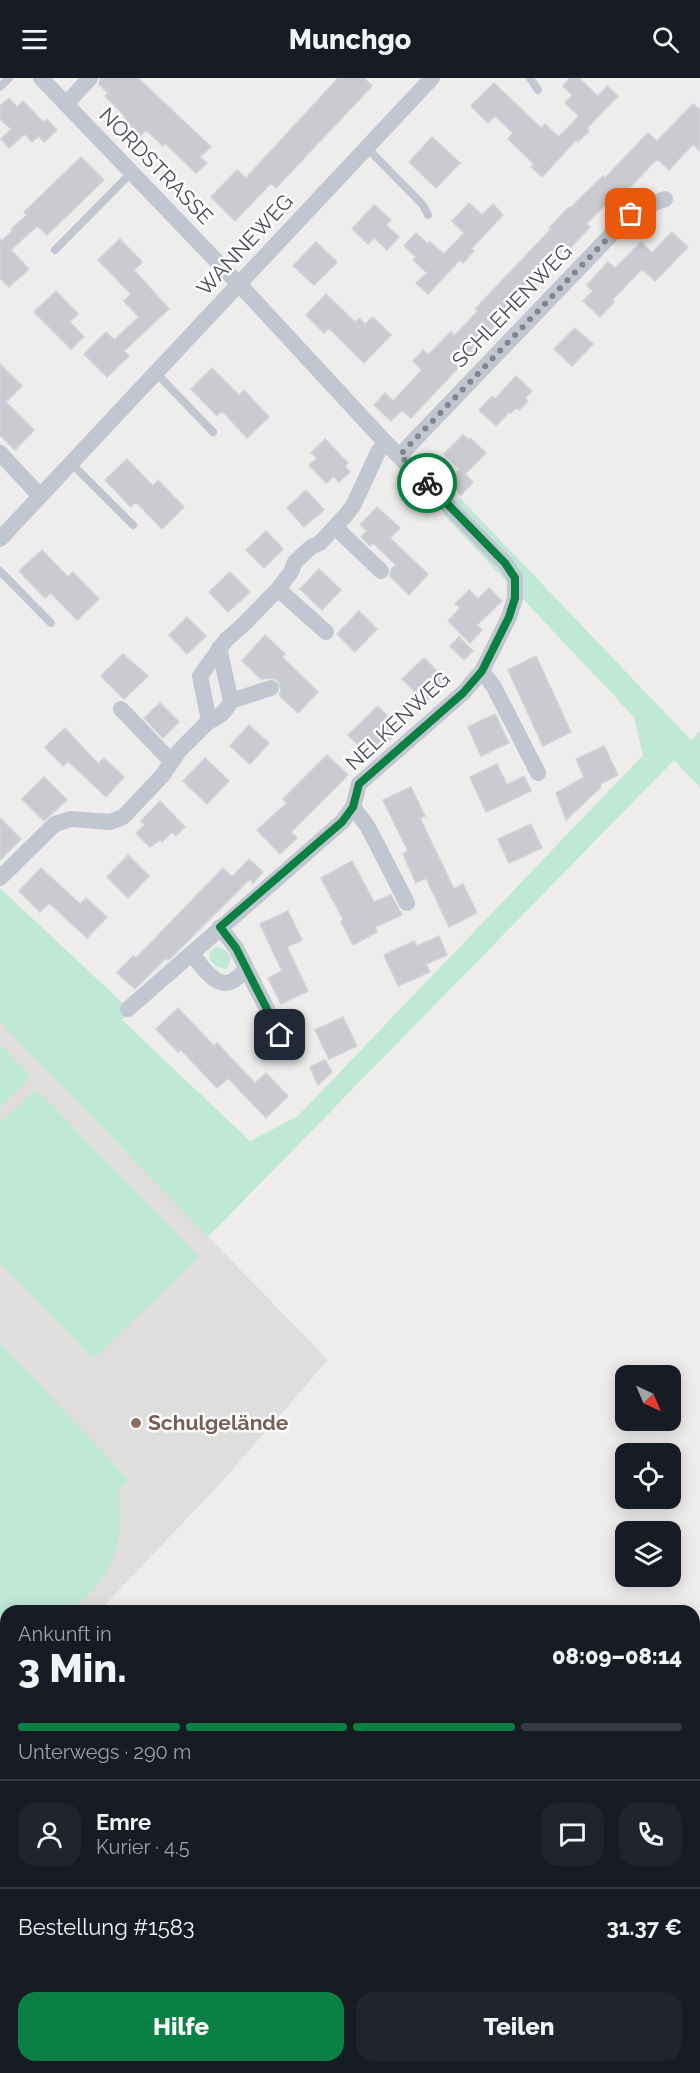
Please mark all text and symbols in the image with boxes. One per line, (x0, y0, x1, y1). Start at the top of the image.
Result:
icon: menu (18, 23, 51, 56)
icon: search (649, 23, 682, 56)
text: Munchgo (289, 24, 411, 55)
street label: NORDSTRASSE (95, 102, 218, 229)
pin (605, 188, 656, 239)
street label: WANNEWEG (191, 189, 298, 301)
icon: bag (614, 197, 647, 230)
street label: SCHLEHENWEG (446, 239, 577, 372)
courier (397, 453, 457, 513)
icon: bike (411, 467, 444, 500)
street label: NELKENWEG (340, 666, 455, 775)
pin (254, 1009, 305, 1060)
icon: home (263, 1018, 296, 1051)
north arrow (615, 1365, 681, 1431)
map controls (615, 1365, 681, 1587)
place label: Schulgelände (148, 1410, 289, 1435)
marker: Schulgelände (129, 1416, 143, 1430)
button: locate (615, 1443, 681, 1509)
button: layers (615, 1521, 681, 1587)
text: Ankunft in (18, 1622, 112, 1646)
text: 08:09–08:14 (552, 1643, 682, 1669)
text: 3 Min. (18, 1645, 127, 1691)
text: Unterwegs · 290 m (18, 1740, 191, 1764)
button: person (18, 1803, 81, 1866)
button: chat (541, 1803, 604, 1866)
button: phone (619, 1803, 682, 1866)
text: Emre (96, 1809, 151, 1835)
text: Kurier · 4.5 (96, 1835, 190, 1859)
text: Bestellung #1583 (18, 1914, 195, 1940)
text: 31.37 € (606, 1914, 682, 1940)
button: Hilfe (18, 1992, 344, 2061)
button: Teilen (356, 1992, 682, 2061)

